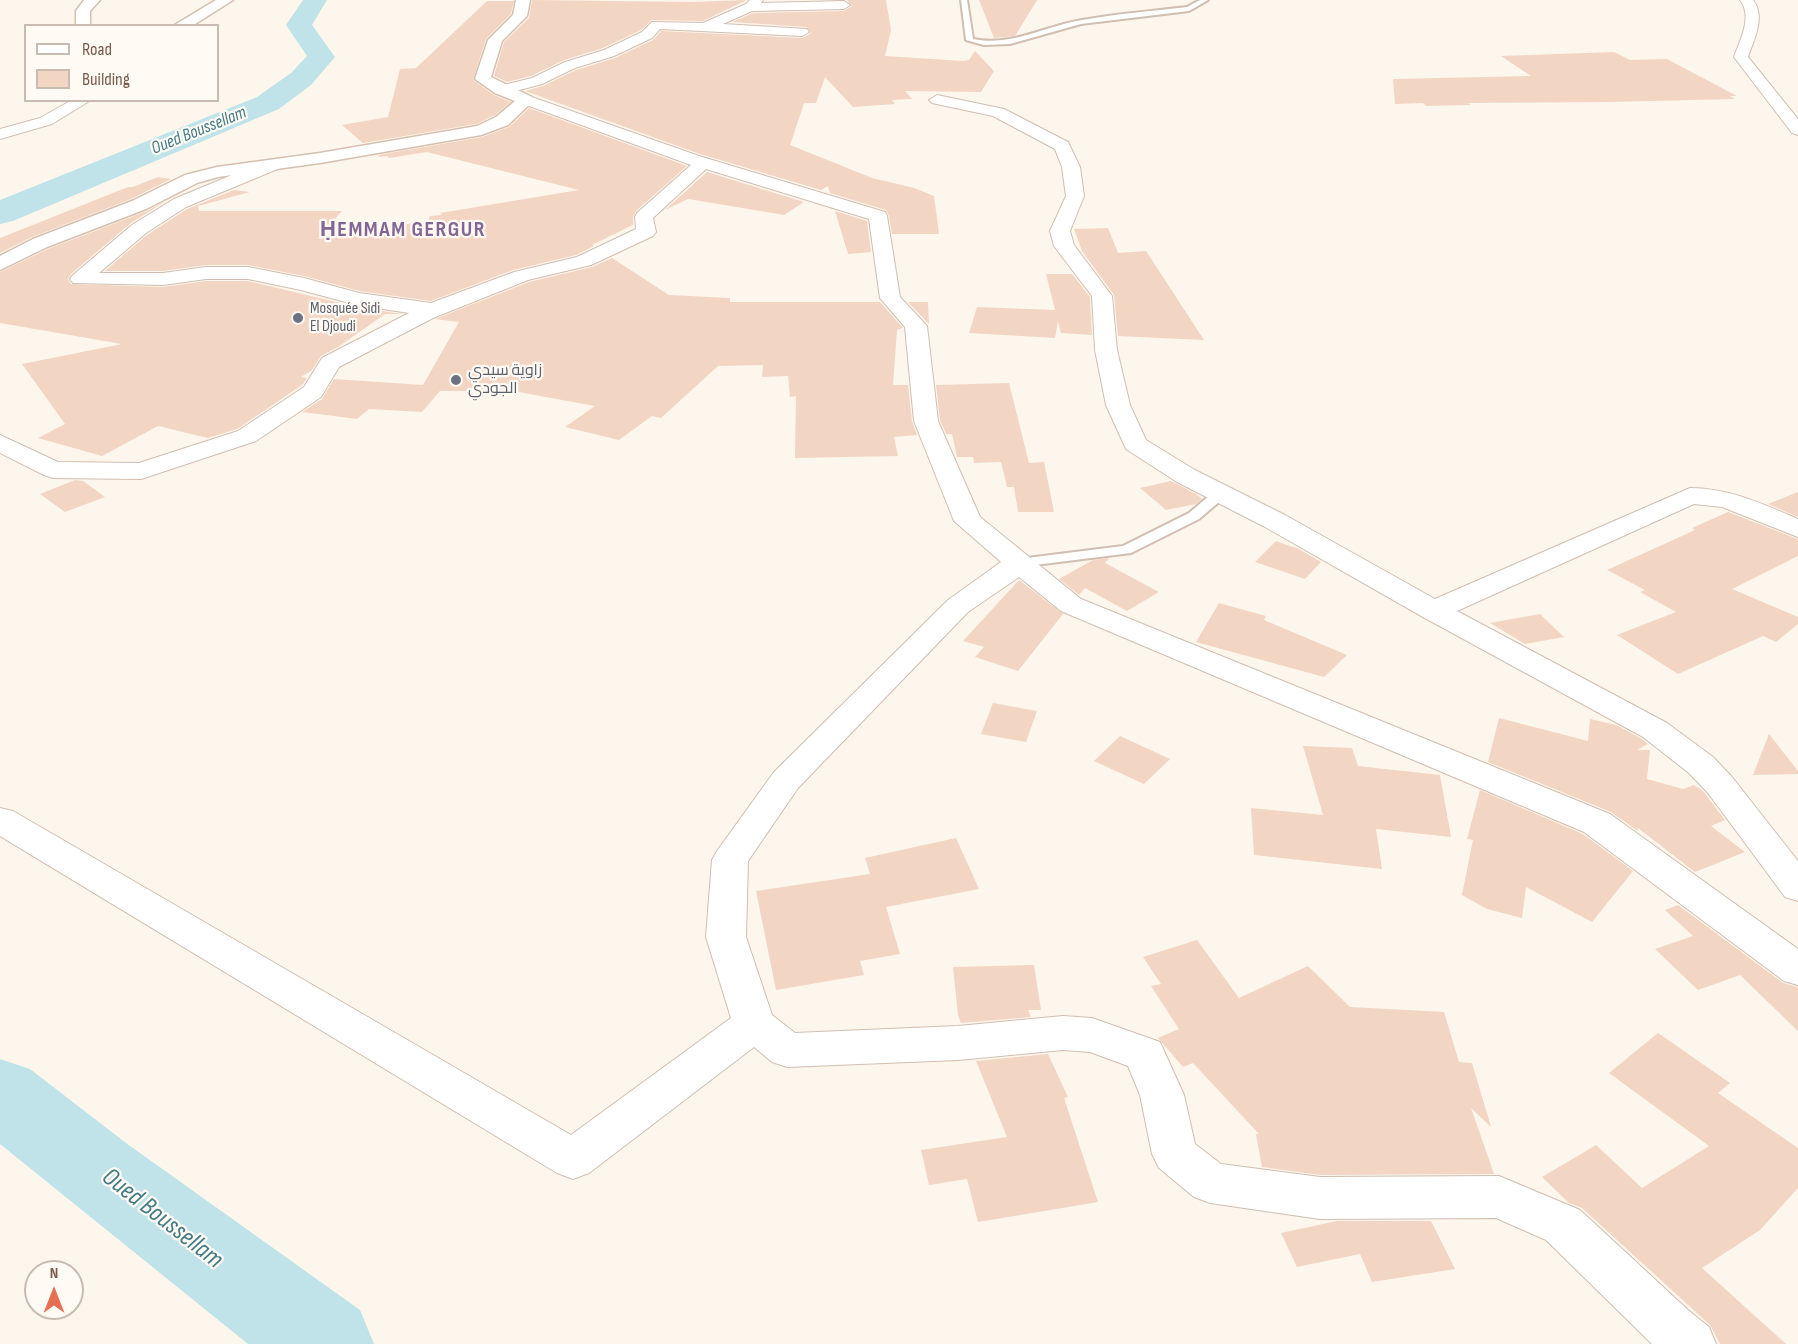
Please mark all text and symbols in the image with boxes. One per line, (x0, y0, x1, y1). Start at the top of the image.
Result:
legend (24, 24, 219, 102)
text: Road (82, 39, 112, 60)
text: Building (82, 69, 130, 90)
water label: Oued Boussellam (148, 102, 250, 160)
district label: ḤEMMAM GERGUR (320, 217, 486, 243)
place label: Mosquée Sidi El Djoudi (310, 299, 380, 337)
marker: Mosquée Sidi El Djoudi (291, 311, 305, 325)
place label: زاوية سيدي الجودي (468, 361, 542, 399)
marker: زاوية سيدي الجودي (449, 373, 463, 387)
water label: Oued Boussellam (95, 1162, 229, 1276)
north arrow (24, 1260, 84, 1320)
text: N (50, 1264, 58, 1283)

